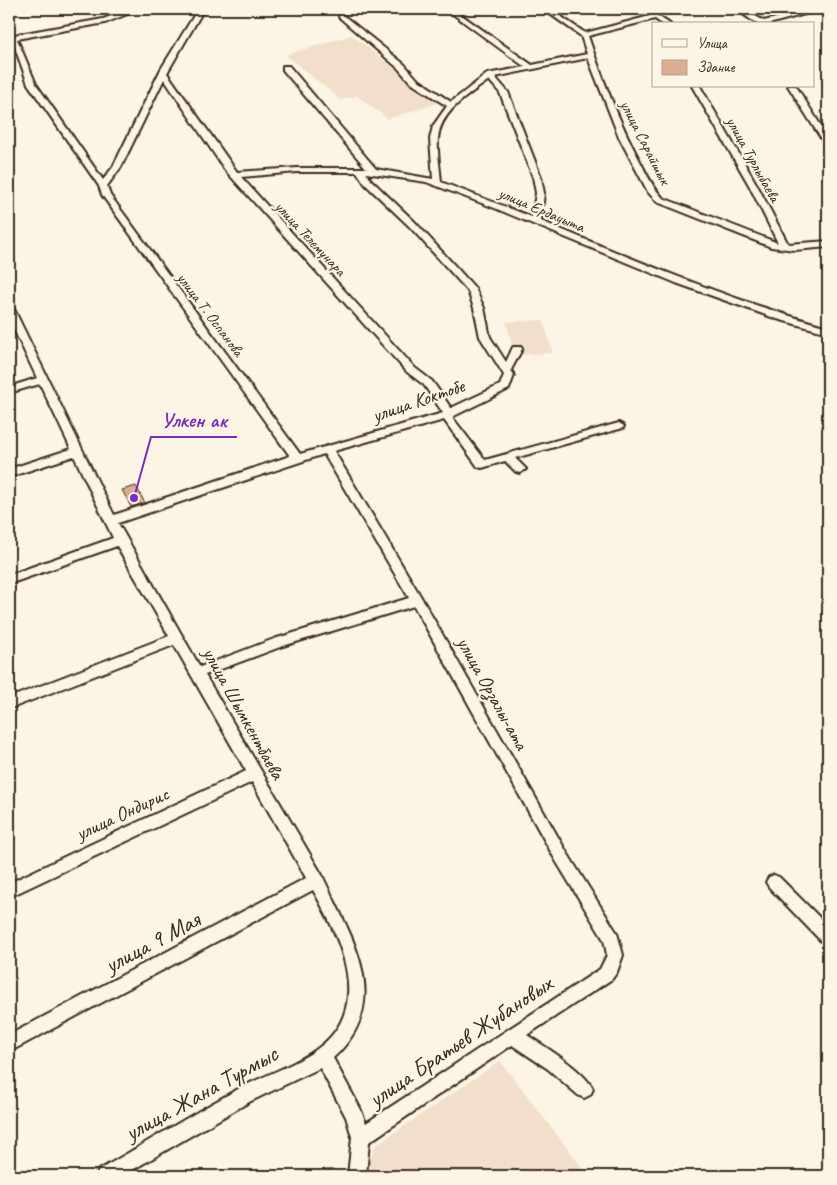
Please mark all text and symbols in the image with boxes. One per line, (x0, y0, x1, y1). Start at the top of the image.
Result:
legend (652, 22, 814, 88)
text: Улица (697, 34, 728, 53)
text: Здание (697, 58, 736, 77)
street label: улица Сарайшык (615, 96, 676, 190)
street label: улица Турлыбаева (721, 112, 785, 207)
street label: улица Ердауыта (495, 182, 589, 237)
street label: улица Телемунара (270, 196, 351, 282)
street label: улица Т. Оспанова (172, 268, 249, 362)
street label: улица Коктобе (368, 373, 469, 428)
callout: Улкен ак (151, 401, 237, 437)
text: Улкен ак (161, 407, 230, 433)
street label: улица Орзалы-ата (450, 631, 535, 756)
street label: улица Шымкентбаева (196, 642, 291, 785)
street label: улица Ондирис (71, 781, 173, 846)
street label: улица 9 Мая (97, 904, 206, 981)
street label: улица Братьев Жубановых (361, 967, 559, 1115)
street label: улица Жана Турмыс (118, 1038, 284, 1148)

